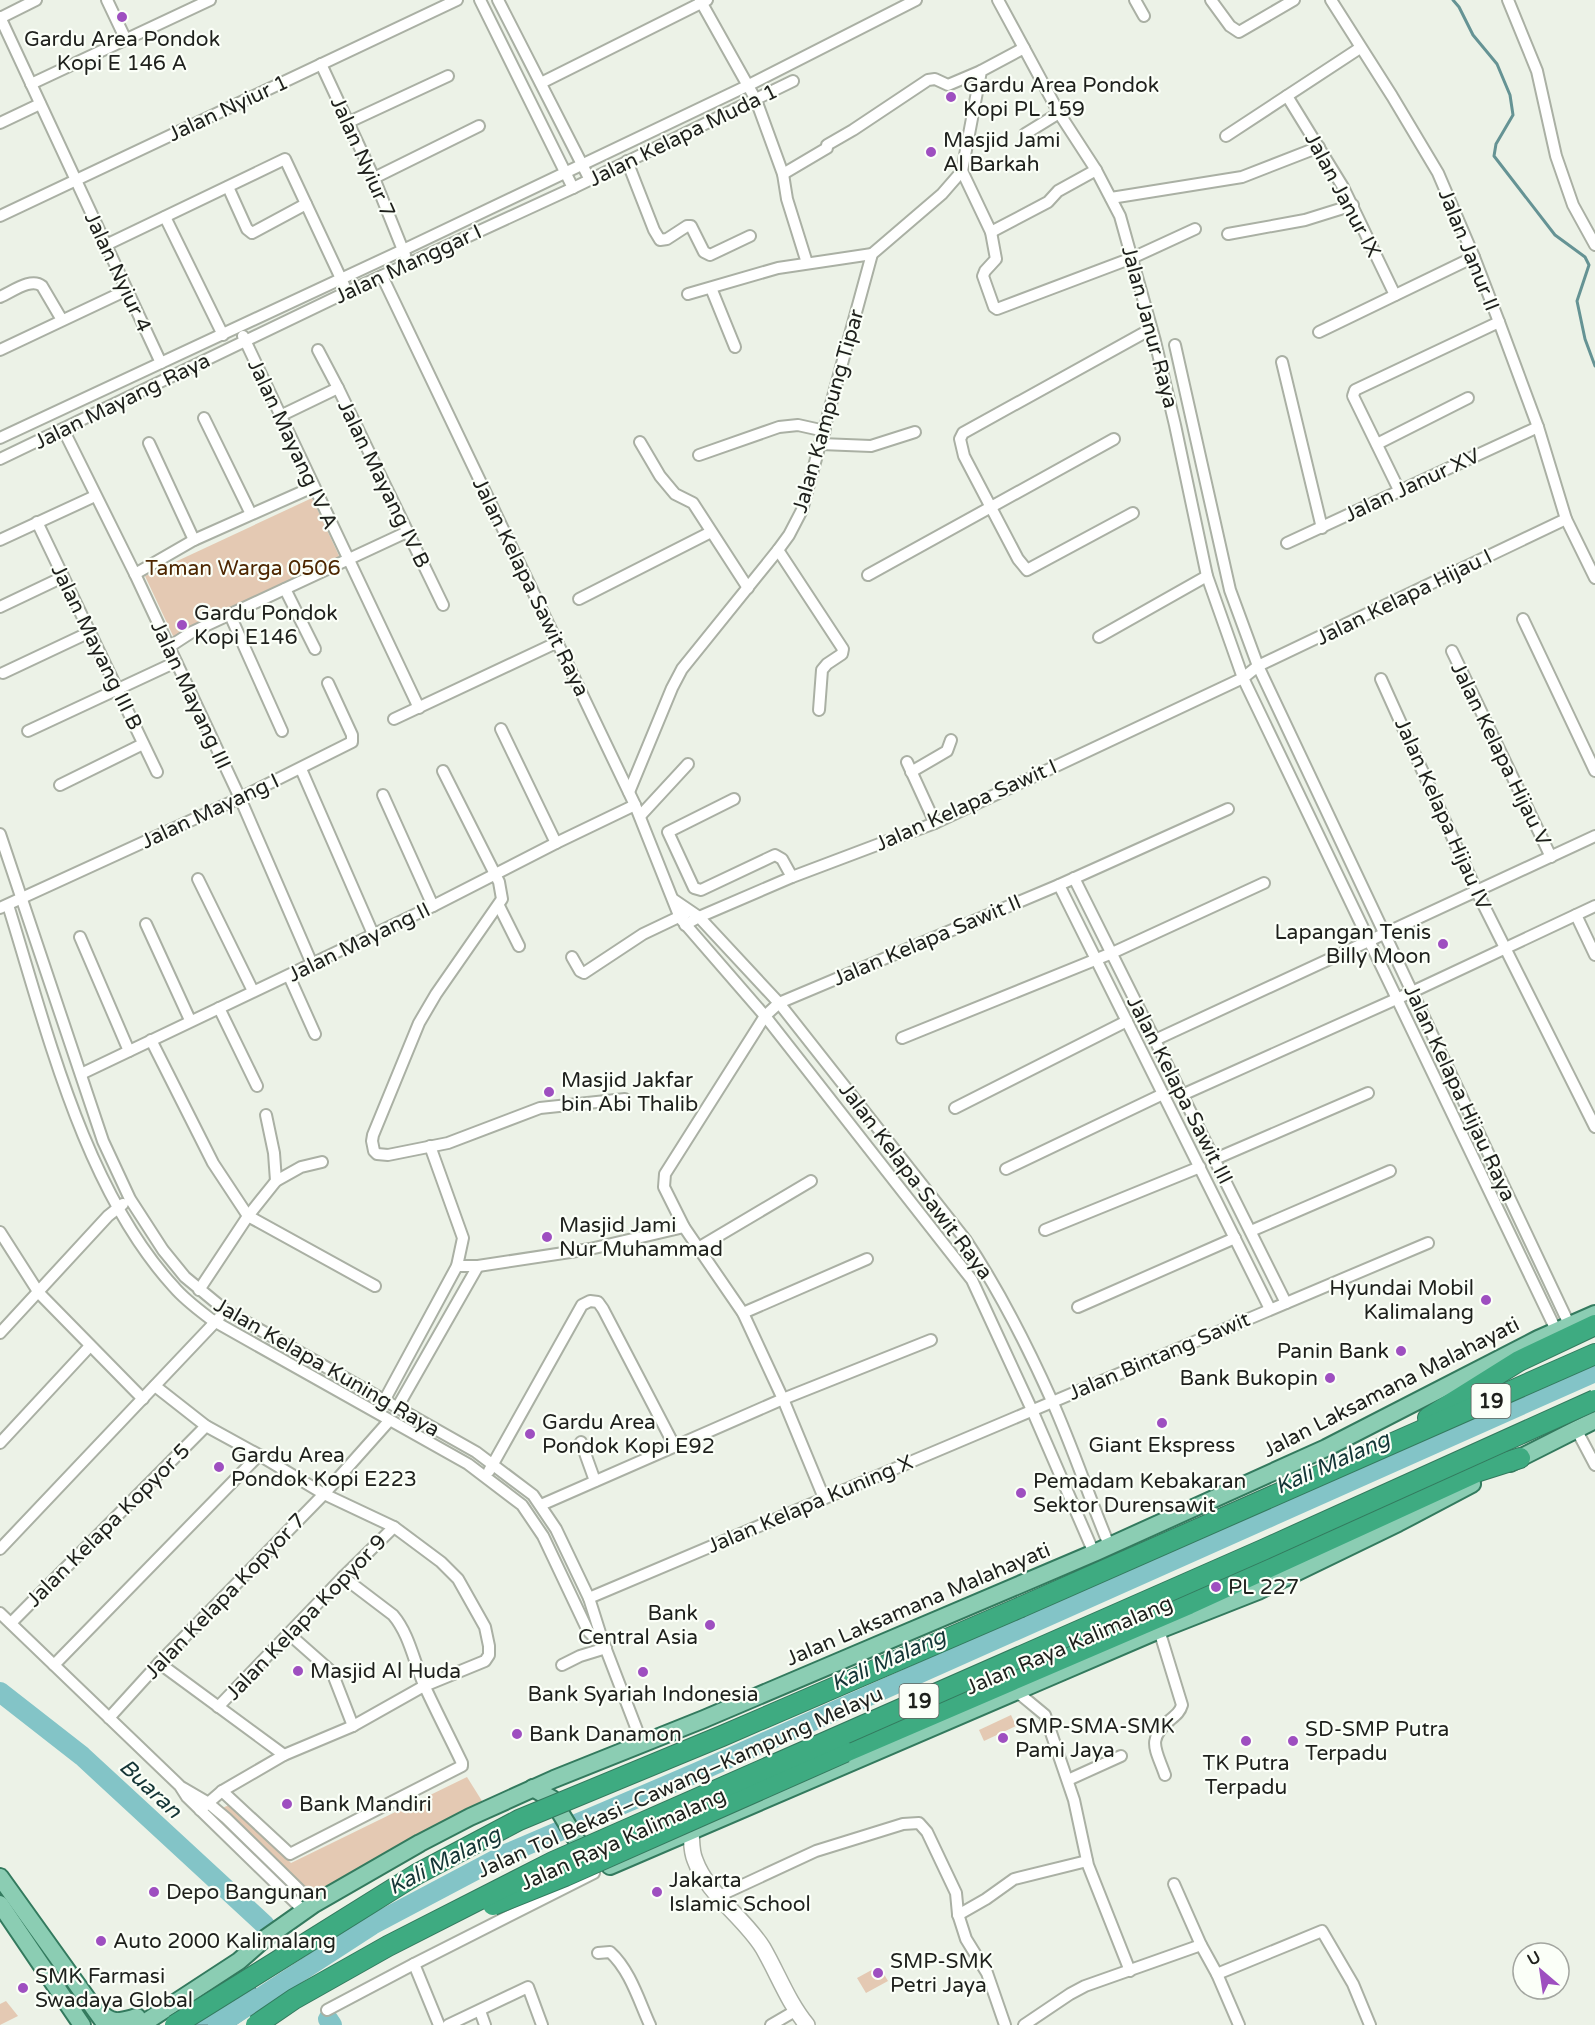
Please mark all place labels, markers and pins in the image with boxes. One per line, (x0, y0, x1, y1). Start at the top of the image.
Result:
marker: Gardu Area Pondok Kopi E 146 A (115, 10, 129, 24)
place label: Gardu Area Pondok Kopi E 146 A (24, 27, 220, 76)
place label: Gardu Area Pondok Kopi PL 159 (963, 73, 1159, 122)
marker: Gardu Area Pondok Kopi PL 159 (944, 90, 958, 104)
place label: Masjid Jami Al Barkah (943, 128, 1061, 177)
marker: Masjid Jami Al Barkah (924, 145, 938, 159)
place label: Gardu Pondok Kopi E146 (194, 601, 338, 650)
marker: Gardu Pondok Kopi E146 (175, 618, 189, 632)
place label: Lapangan Tenis Billy Moon (1275, 920, 1431, 969)
marker: Lapangan Tenis Billy Moon (1436, 937, 1450, 951)
place label: Masjid Jakfar bin Abi Thalib (561, 1068, 698, 1117)
marker: Masjid Jakfar bin Abi Thalib (542, 1085, 556, 1099)
place label: Masjid Jami Nur Muhammad (559, 1213, 723, 1262)
marker: Masjid Jami Nur Muhammad (540, 1230, 554, 1244)
place label: Hyundai Mobil Kalimalang (1329, 1276, 1474, 1325)
marker: Hyundai Mobil Kalimalang (1479, 1293, 1493, 1307)
place label: Panin Bank (1277, 1339, 1389, 1364)
marker: Panin Bank (1394, 1344, 1408, 1358)
place label: Bank Bukopin (1179, 1366, 1318, 1391)
marker: Bank Bukopin (1323, 1371, 1337, 1385)
place label: Gardu Area Pondok Kopi E92 (542, 1410, 715, 1459)
marker: Giant Ekspress (1155, 1416, 1169, 1430)
marker: Gardu Area Pondok Kopi E92 (523, 1427, 537, 1441)
place label: Giant Ekspress (1089, 1433, 1235, 1458)
place label: Gardu Area Pondok Kopi E223 (231, 1443, 417, 1492)
marker: Gardu Area Pondok Kopi E223 (212, 1460, 226, 1474)
place label: Pemadam Kebakaran Sektor Durensawit (1033, 1469, 1246, 1518)
marker: Pemadam Kebakaran Sektor Durensawit (1014, 1486, 1028, 1500)
place label: PL 227 (1228, 1575, 1299, 1600)
marker: PL 227 (1209, 1580, 1223, 1594)
place label: Bank Central Asia (578, 1601, 698, 1650)
marker: Bank Central Asia (703, 1618, 717, 1632)
place label: Masjid Al Huda (310, 1659, 461, 1684)
marker: Masjid Al Huda (291, 1664, 305, 1678)
marker: Bank Syariah Indonesia (636, 1665, 650, 1679)
place label: Bank Syariah Indonesia (528, 1682, 758, 1707)
place label: SMP-SMA-SMK Pami Jaya (1015, 1714, 1175, 1763)
place label: SD-SMP Putra Terpadu (1305, 1717, 1449, 1766)
place label: Bank Danamon (529, 1722, 682, 1747)
marker: Bank Danamon (510, 1727, 524, 1741)
marker: SMP-SMA-SMK Pami Jaya (996, 1731, 1010, 1745)
marker: TK Putra Terpadu (1239, 1734, 1253, 1748)
marker: SD-SMP Putra Terpadu (1286, 1734, 1300, 1748)
place label: TK Putra Terpadu (1203, 1751, 1289, 1800)
place label: Bank Mandiri (299, 1792, 432, 1817)
marker: Bank Mandiri (280, 1797, 294, 1811)
place label: Jakarta Islamic School (669, 1868, 811, 1917)
place label: Depo Bangunan (166, 1880, 327, 1905)
marker: Depo Bangunan (147, 1885, 161, 1899)
marker: Jakarta Islamic School (650, 1885, 664, 1899)
place label: Auto 2000 Kalimalang (113, 1929, 336, 1954)
marker: Auto 2000 Kalimalang (94, 1934, 108, 1948)
place label: SMP-SMK Petri Jaya (890, 1949, 993, 1998)
place label: SMK Farmasi Swadaya Global (35, 1964, 193, 2013)
marker: SMP-SMK Petri Jaya (871, 1966, 885, 1980)
marker: SMK Farmasi Swadaya Global (16, 1981, 30, 1995)

